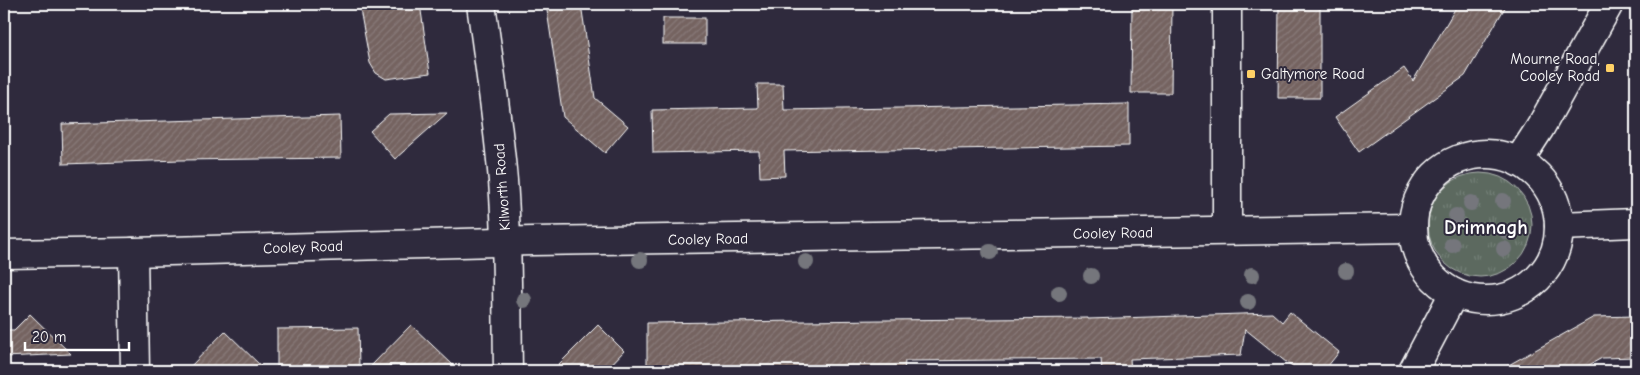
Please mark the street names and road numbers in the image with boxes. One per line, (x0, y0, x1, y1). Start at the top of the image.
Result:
street label: Kilworth Road (490, 143, 514, 231)
street label: Cooley Road (1073, 223, 1153, 243)
street label: Cooley Road (668, 229, 748, 249)
street label: Cooley Road (263, 237, 343, 257)

